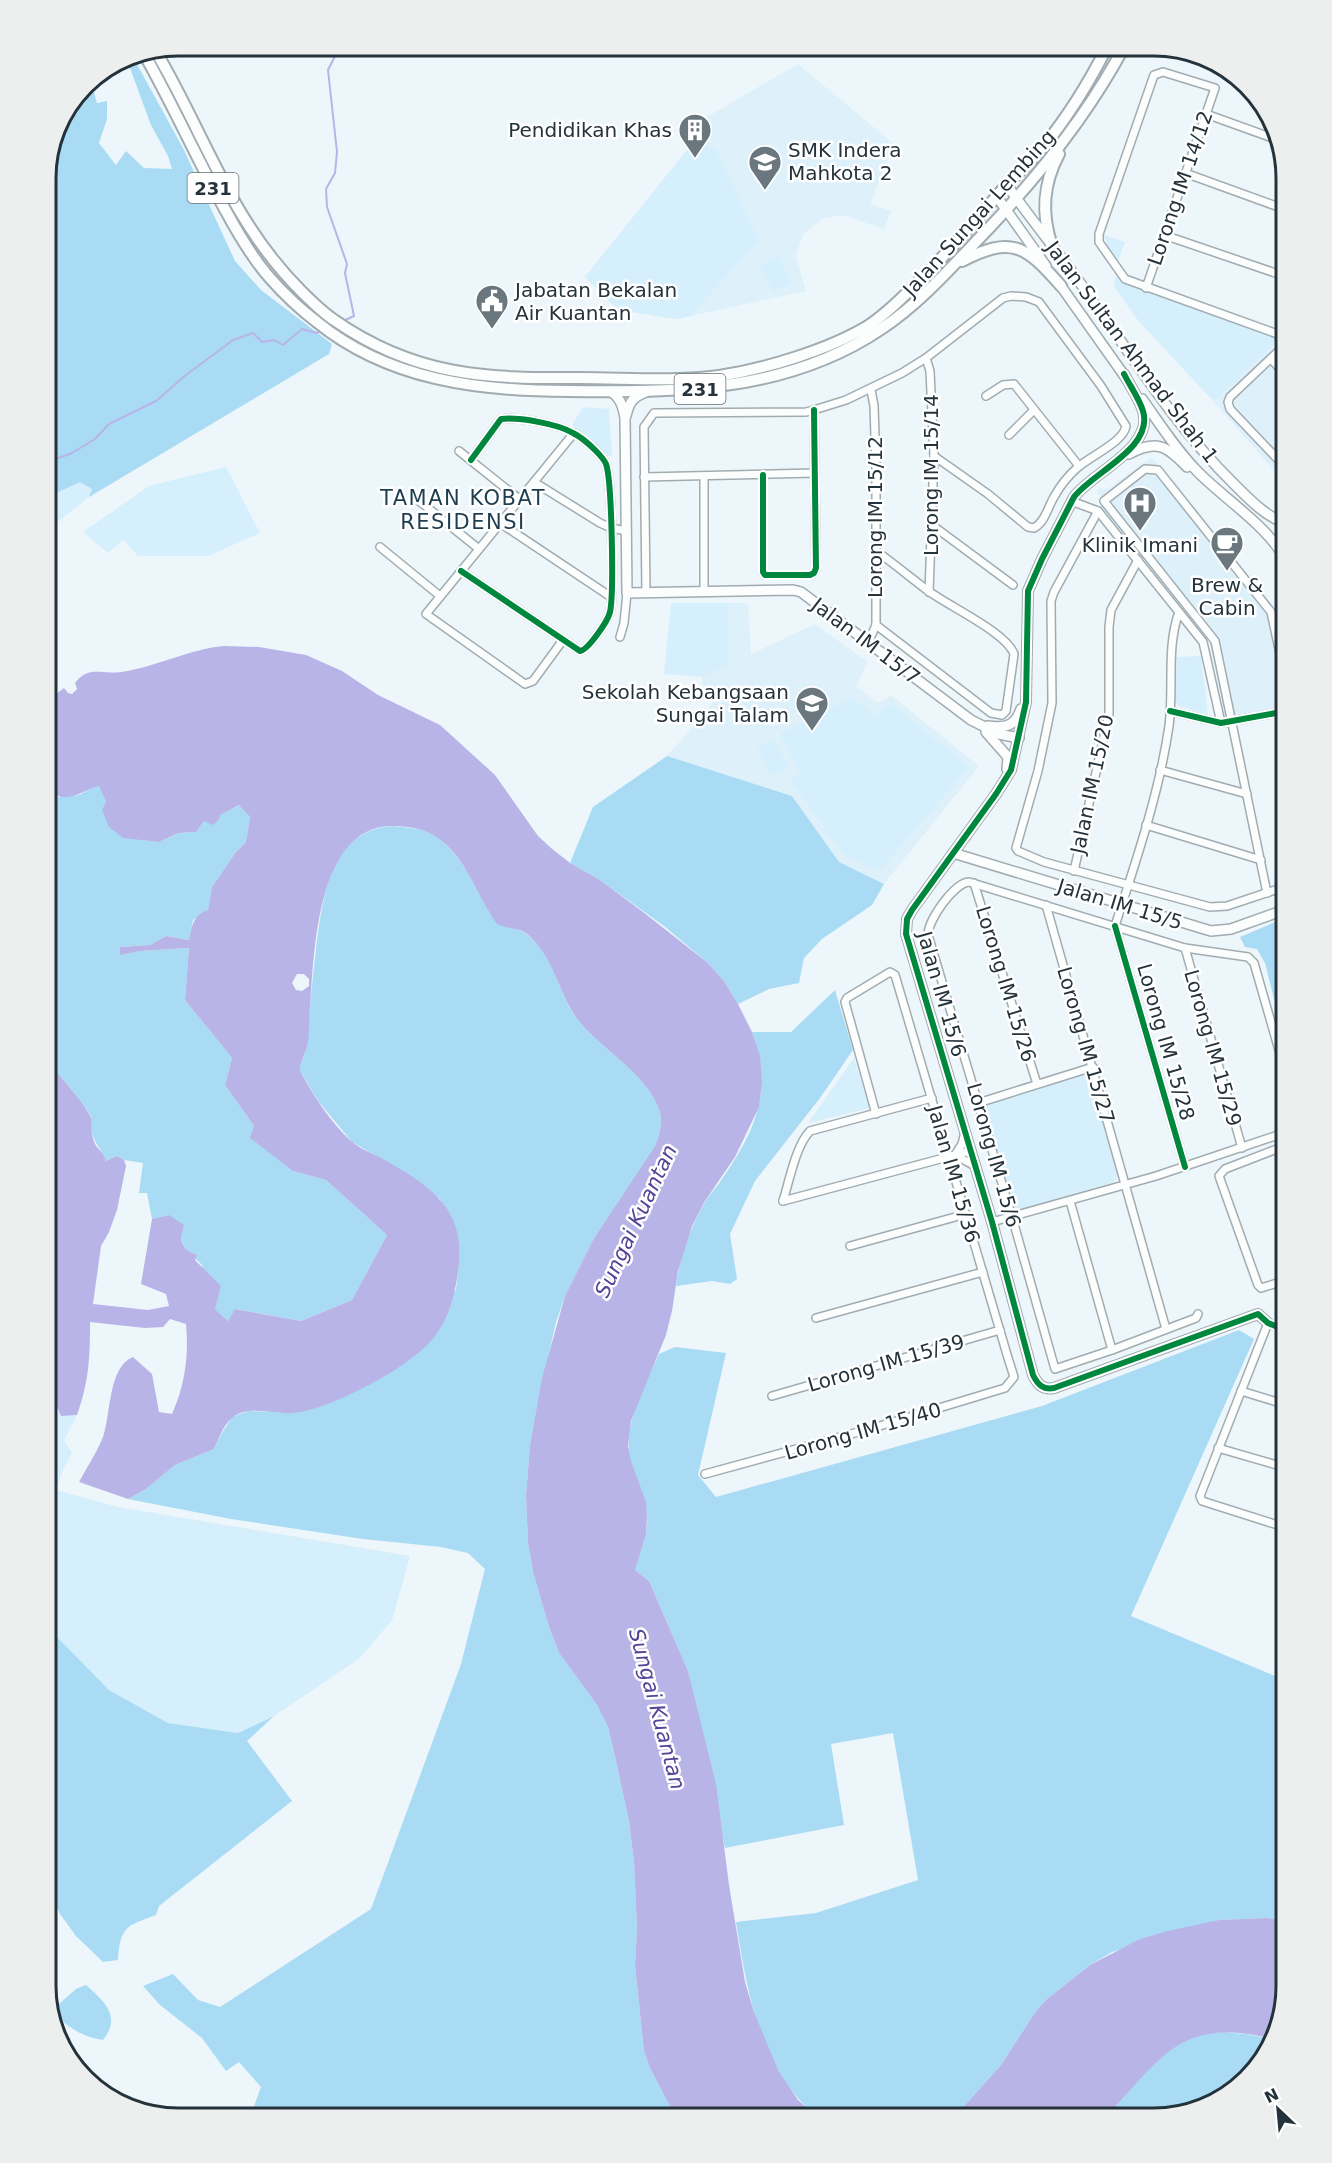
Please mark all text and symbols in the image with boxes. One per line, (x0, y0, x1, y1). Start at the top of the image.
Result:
street label: Lorong IM 14/12 (1142, 108, 1218, 268)
building icon: Pendidikan Khas (677, 112, 713, 159)
place label: Pendidikan Khas (508, 118, 672, 142)
street label: Jalan Sungai Lembing (896, 125, 1060, 303)
place label: SMK Indera Mahkota 2 (788, 138, 901, 185)
school or university icon: SMK Indera Mahkota 2 (747, 144, 783, 191)
road number: 231 (188, 173, 238, 203)
street label: Jalan Sultan Ahmad Shah 1 (1039, 235, 1223, 468)
place label: Jabatan Bekalan Air Kuantan (513, 278, 677, 325)
public building icon: Jabatan Bekalan Air Kuantan (474, 283, 510, 330)
road number: 231 (674, 374, 726, 404)
street label: Lorong IM 15/14 (919, 394, 943, 556)
street label: Lorong IM 15/12 (863, 436, 887, 598)
hospital icon: Klinik Imani (1122, 485, 1158, 532)
district label: TAMAN KOBAT RESIDENSI (379, 486, 546, 534)
cafe icon: Brew & Cabin (1209, 525, 1245, 572)
place label: Klinik Imani (1082, 533, 1198, 557)
place label: Brew & Cabin (1191, 573, 1263, 620)
street label: Jalan IM 15/7 (805, 591, 925, 690)
place label: Sekolah Kebangsaan Sungai Talam (582, 680, 789, 727)
school or university icon: Sekolah Kebangsaan Sungai Talam (794, 685, 830, 732)
street label: Jalan IM 15/20 (1065, 712, 1119, 858)
street label: Jalan IM 15/5 (1053, 873, 1185, 934)
street label: Lorong IM 15/26 (971, 903, 1041, 1065)
street label: Jalan IM 15/6 (912, 927, 971, 1060)
street label: Lorong IM 15/28 (1132, 961, 1200, 1123)
street label: Lorong IM 15/27 (1052, 964, 1120, 1126)
street label: Lorong IM 15/29 (1179, 967, 1247, 1129)
street label: Lorong IM 15/6 (962, 1080, 1026, 1230)
street label: Jalan IM 15/36 (922, 1100, 985, 1246)
water label: Sungai Kuantan (590, 1141, 682, 1301)
street label: Lorong IM 15/39 (805, 1329, 967, 1397)
street label: Lorong IM 15/40 (782, 1397, 944, 1465)
water label: Sungai Kuantan (624, 1626, 690, 1792)
north arrow (1248, 2079, 1308, 2139)
text: N (1261, 2084, 1282, 2107)

